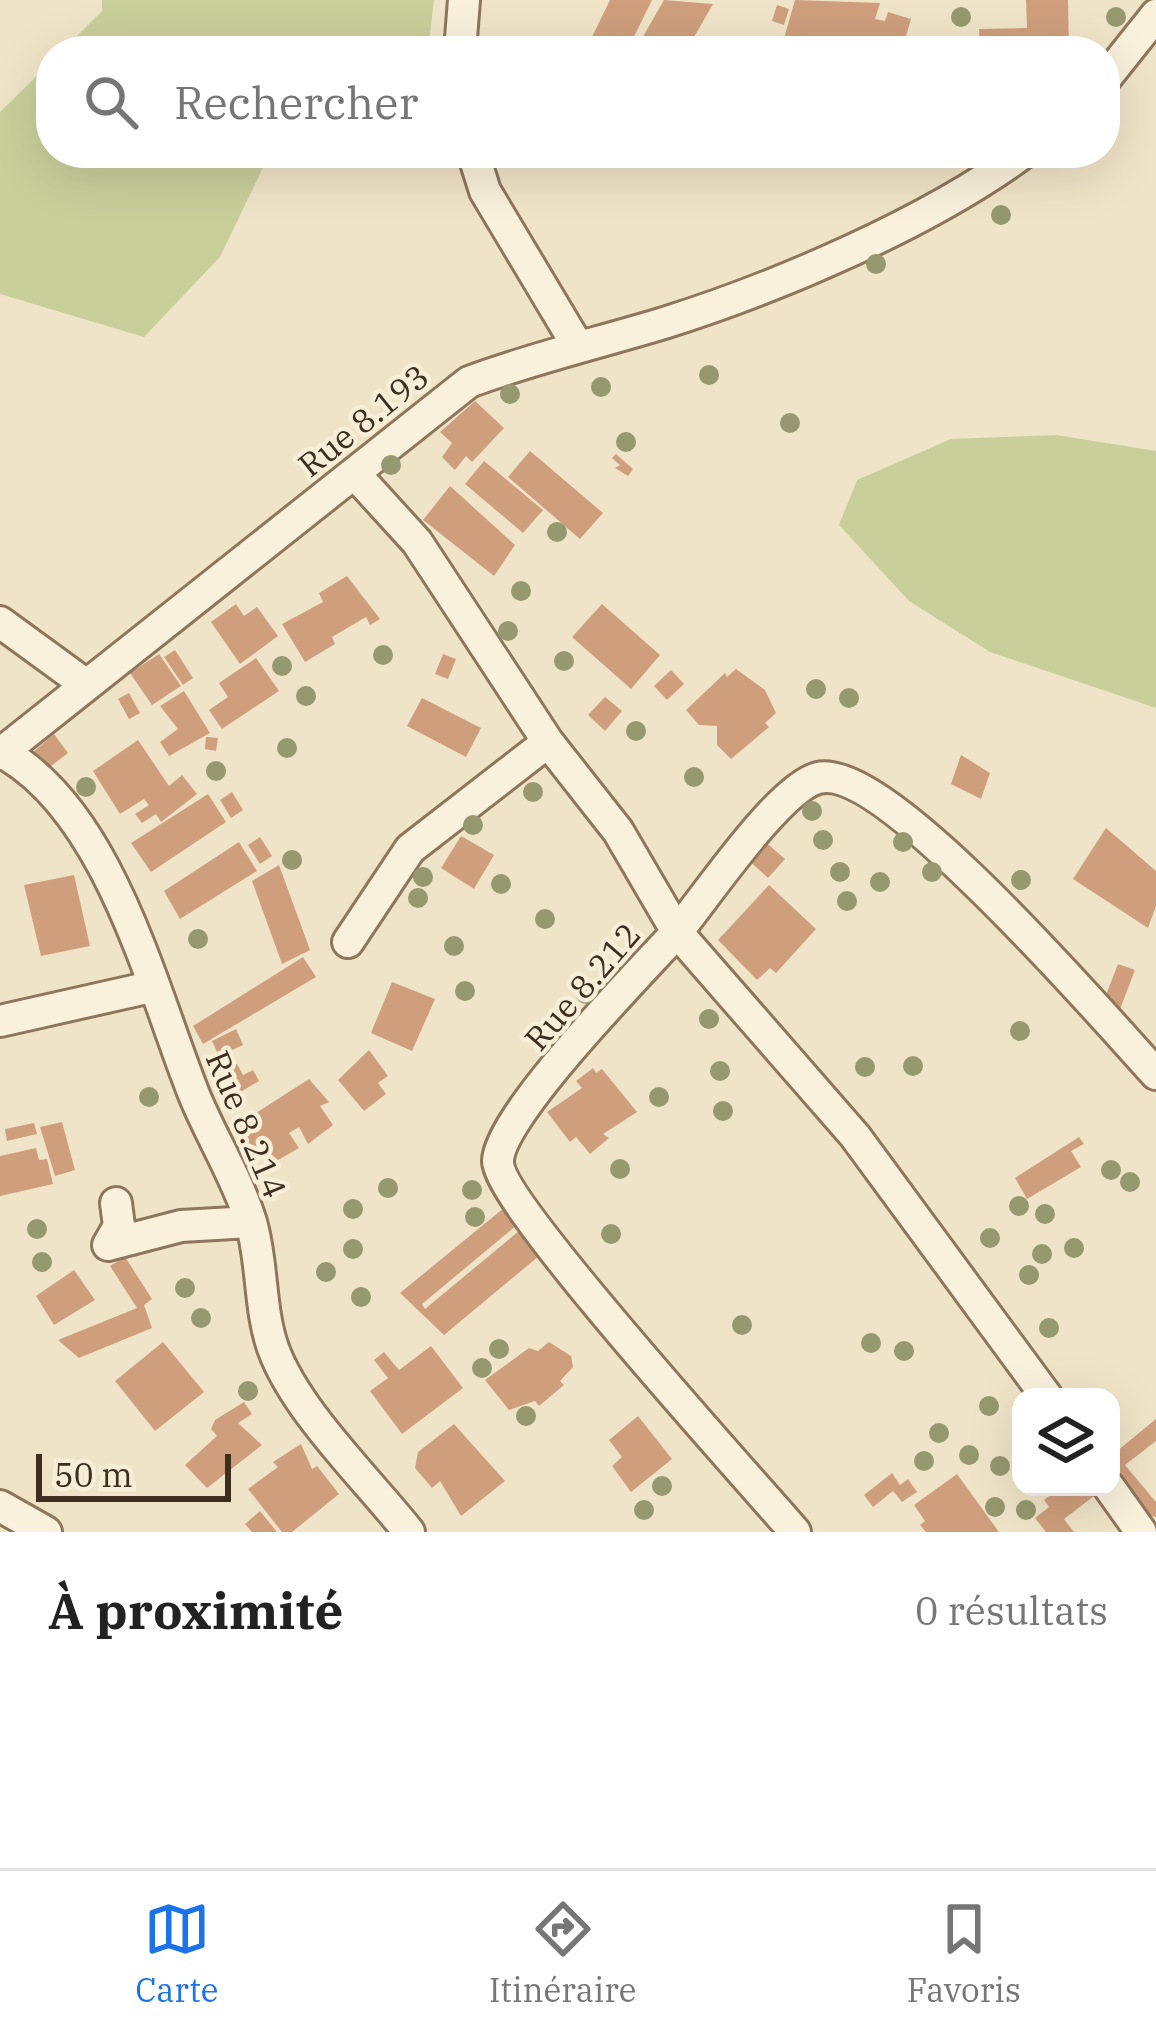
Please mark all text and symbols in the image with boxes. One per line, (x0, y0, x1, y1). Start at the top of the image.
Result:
search box (36, 36, 1120, 168)
icon: search (78, 69, 144, 135)
text: Rechercher (174, 73, 418, 131)
street label: Rue 8.193 (289, 354, 437, 486)
street label: Rue 8.212 (515, 913, 649, 1059)
street label: Rue 8.214 (197, 1044, 297, 1204)
map controls (1012, 1388, 1120, 1496)
button: layers (1012, 1388, 1120, 1496)
scale bar (36, 1448, 231, 1501)
text: 50 m (54, 1453, 133, 1496)
text: À proximité (48, 1577, 343, 1643)
text: 0 résultats (915, 1585, 1108, 1636)
tab: Carte (135, 1896, 219, 2011)
tab: Itinéraire (489, 1896, 637, 2011)
tab: Favoris (907, 1896, 1021, 2011)

